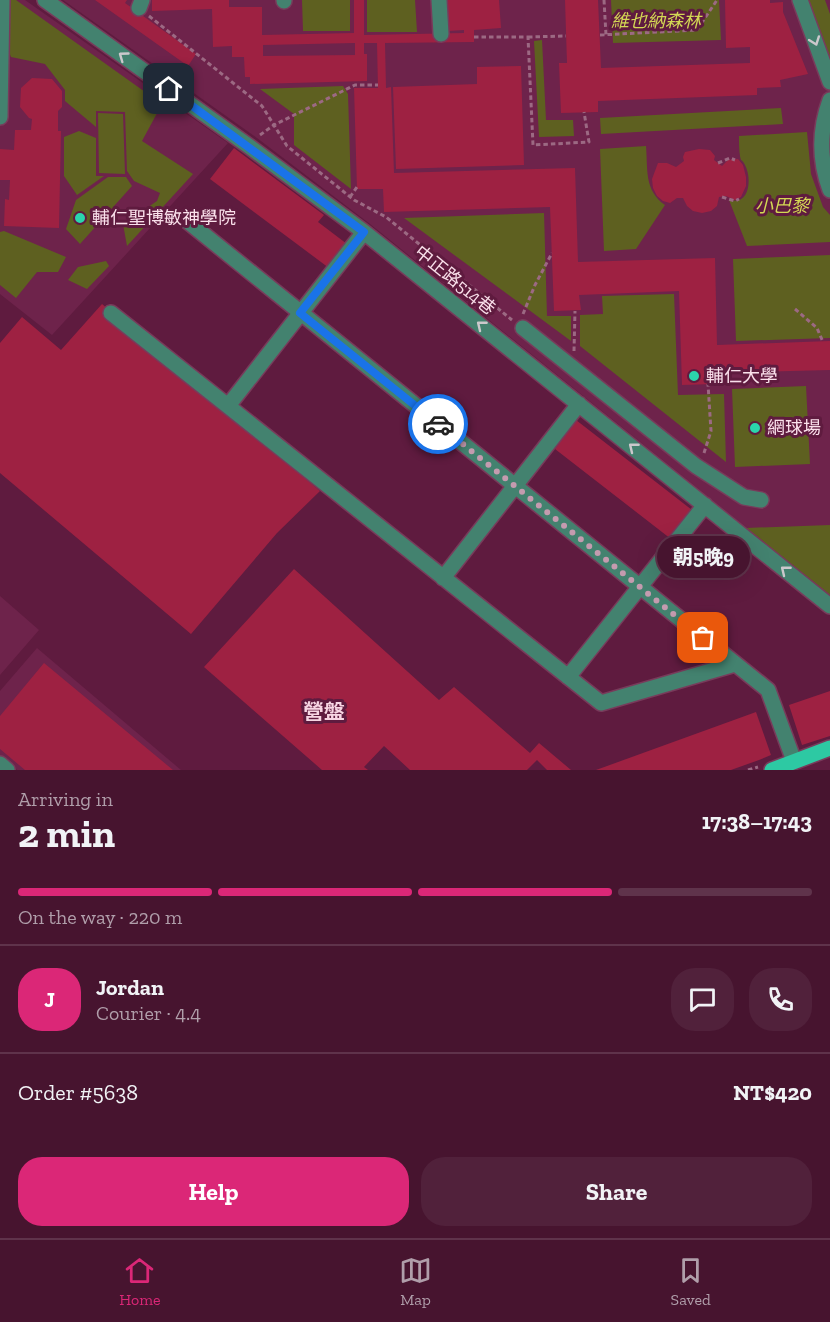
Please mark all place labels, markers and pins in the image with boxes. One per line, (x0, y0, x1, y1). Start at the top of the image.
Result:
pin (143, 63, 194, 114)
place label: 輔仁聖博敏神學院 (92, 207, 236, 229)
marker: 輔仁聖博敏神學院 (73, 211, 87, 225)
place label: 輔仁大學 (706, 365, 778, 387)
marker: 輔仁大學 (687, 369, 701, 383)
place label: 網球場 (767, 417, 821, 439)
marker: 網球場 (748, 421, 762, 435)
callout: 朝5晚9 (656, 536, 750, 578)
pin (677, 612, 728, 663)

